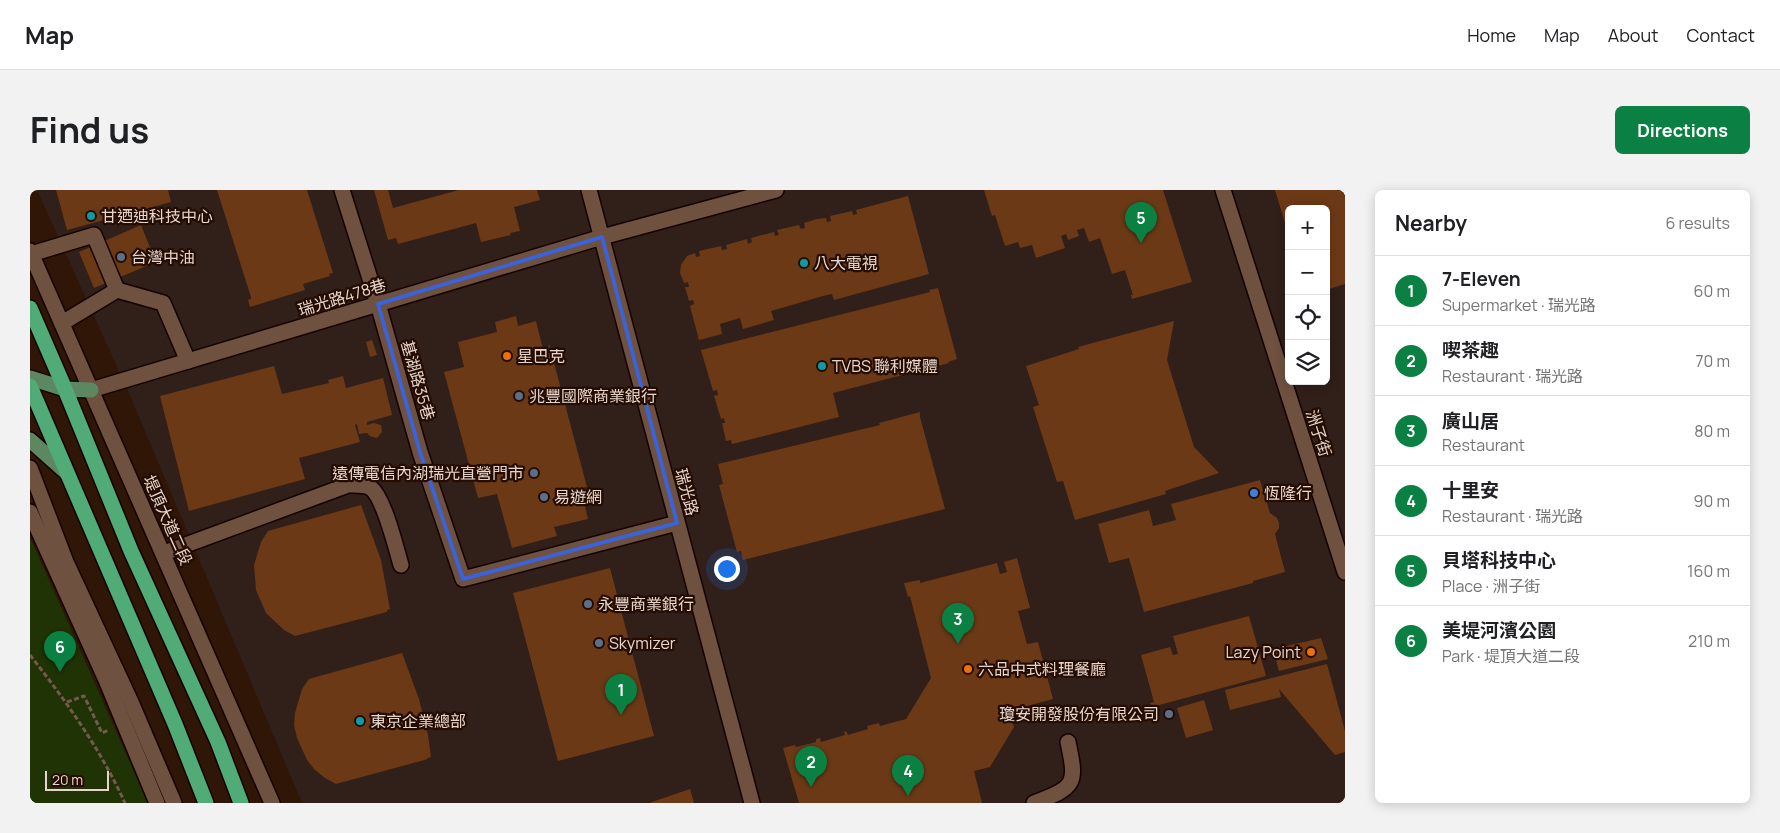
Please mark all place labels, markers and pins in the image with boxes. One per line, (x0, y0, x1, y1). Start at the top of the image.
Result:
pin: 5 (1125, 202, 1157, 243)
place label: 甘迺迪科技中心 (101, 205, 213, 227)
marker: 甘迺迪科技中心 (85, 210, 97, 222)
place label: 台灣中油 (131, 246, 195, 268)
marker: 台灣中油 (115, 251, 127, 263)
place label: 八大電視 (814, 252, 878, 274)
marker: 八大電視 (798, 257, 810, 269)
place label: 星巴克 (517, 345, 565, 367)
marker: 星巴克 (501, 350, 513, 362)
place label: TVBS 聯利媒體 (832, 355, 938, 377)
marker: TVBS 聯利媒體 (816, 360, 828, 372)
place label: 兆豐國際商業銀行 (529, 385, 657, 407)
marker: 兆豐國際商業銀行 (513, 390, 525, 402)
place label: 遠傳電信內湖瑞光直營門市 (332, 462, 524, 484)
marker: 遠傳電信內湖瑞光直營門市 (528, 467, 540, 479)
place label: 恆隆行 (1264, 482, 1312, 504)
place label: 易遊網 (554, 486, 602, 508)
marker: 恆隆行 (1248, 487, 1260, 499)
marker: 易遊網 (538, 491, 550, 503)
place label: 永豐商業銀行 (598, 593, 694, 615)
marker: 永豐商業銀行 (582, 598, 594, 610)
pin: 3 (942, 603, 974, 644)
pin: 6 (44, 631, 76, 672)
place label: Skymizer (609, 632, 676, 654)
marker: Skymizer (593, 637, 605, 649)
place label: Lazy Point (1225, 641, 1301, 663)
marker: Lazy Point (1305, 646, 1317, 658)
place label: 六品中式料理餐廳 (978, 658, 1106, 680)
marker: 六品中式料理餐廳 (962, 663, 974, 675)
pin: 1 (605, 674, 637, 715)
place label: 瓊安開發股份有限公司 (999, 703, 1159, 725)
marker: 瓊安開發股份有限公司 (1163, 708, 1175, 720)
place label: 東京企業總部 (370, 710, 466, 732)
marker: 東京企業總部 (354, 715, 366, 727)
pin: 2 (795, 746, 827, 787)
pin: 4 (892, 755, 924, 796)

